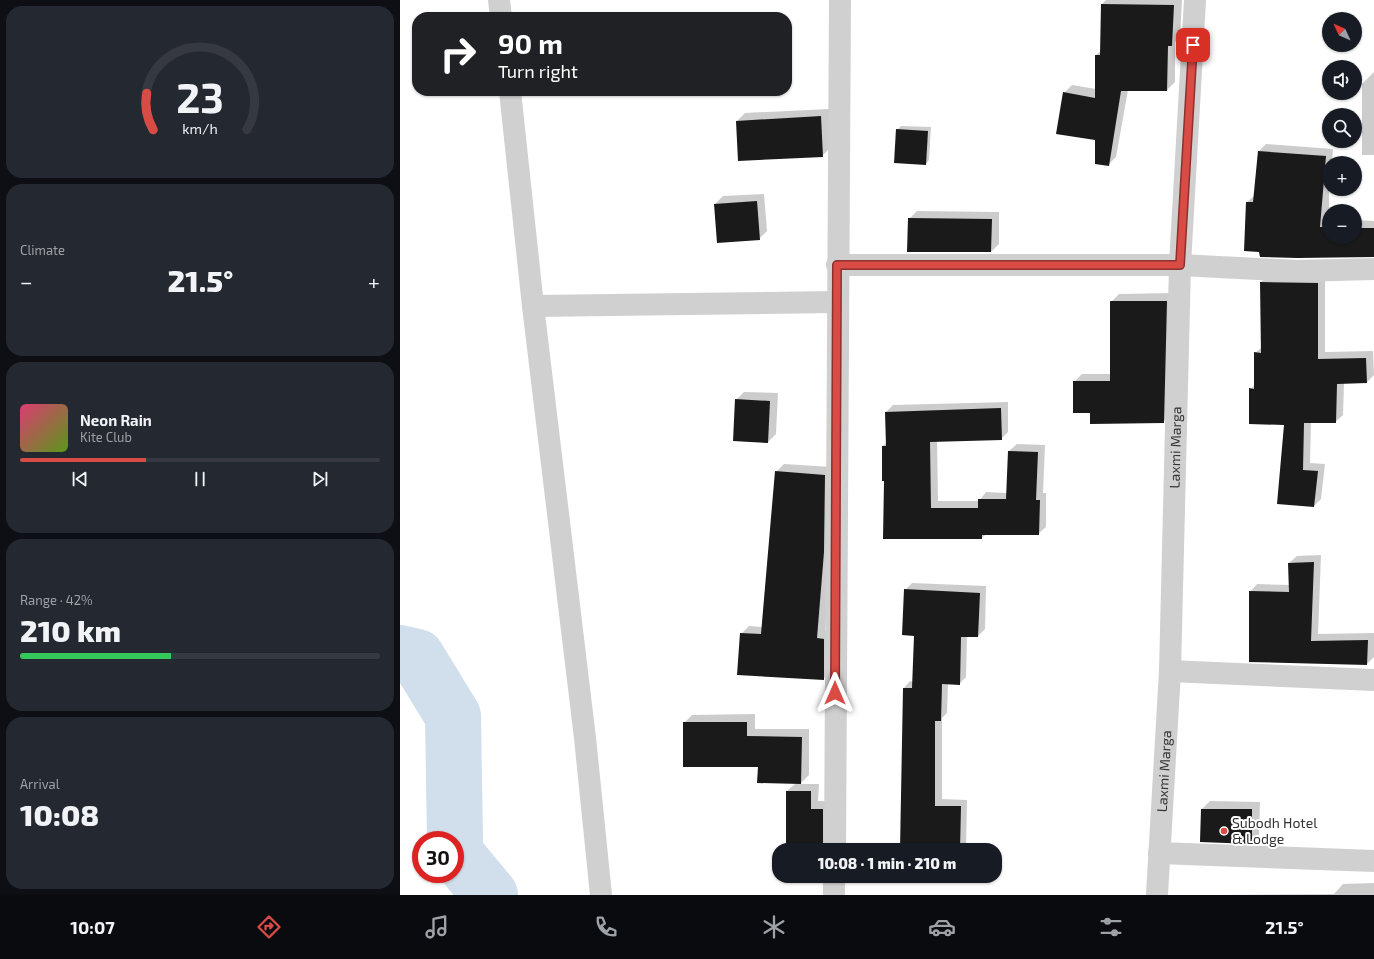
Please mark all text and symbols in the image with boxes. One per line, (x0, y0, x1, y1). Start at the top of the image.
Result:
north arrow (1322, 12, 1362, 52)
map controls (1322, 12, 1362, 244)
text: 90 m (498, 26, 563, 60)
icon: right (432, 28, 484, 80)
pin (1176, 28, 1210, 62)
icon: arrive (1182, 34, 1204, 56)
text: Turn right (498, 60, 578, 82)
button: sound (1322, 60, 1362, 100)
text: 23 (176, 71, 224, 121)
button: search (1322, 108, 1362, 148)
text: km/h (182, 119, 218, 136)
button: + (1322, 156, 1362, 196)
button: − (1322, 204, 1362, 244)
text: Climate (20, 242, 65, 258)
text: 21.5° (168, 262, 233, 298)
text: − (20, 268, 33, 294)
text: + (368, 268, 380, 294)
street label: Laxmi Marga (1165, 406, 1185, 489)
text: Neon Rain (80, 411, 152, 429)
text: Kite Club (80, 429, 132, 445)
icon: previous (69, 468, 91, 490)
icon: pause (189, 468, 211, 490)
icon: next (309, 468, 331, 490)
text: Range · 42% (20, 592, 93, 608)
text: 210 km (20, 612, 121, 648)
position arrow (814, 672, 856, 714)
street label: Laxmi Marga (1153, 730, 1175, 813)
text: Arrival (20, 776, 60, 792)
text: 10:08 (20, 796, 99, 832)
place label: Subodh Hotel & Lodge (1232, 814, 1318, 847)
marker: Subodh Hotel & Lodge (1219, 826, 1229, 836)
speed limit sign: 30 (412, 831, 464, 883)
text: 10:08 · 1 min · 210 m (818, 854, 956, 872)
icon: directions (255, 913, 283, 941)
icon: music (423, 913, 451, 941)
icon: phone (592, 913, 620, 941)
icon: climate (760, 913, 788, 941)
icon: car (928, 913, 956, 941)
icon: filters (1097, 913, 1125, 941)
text: 10:07 (70, 916, 115, 938)
text: 21.5° (1265, 916, 1304, 938)

